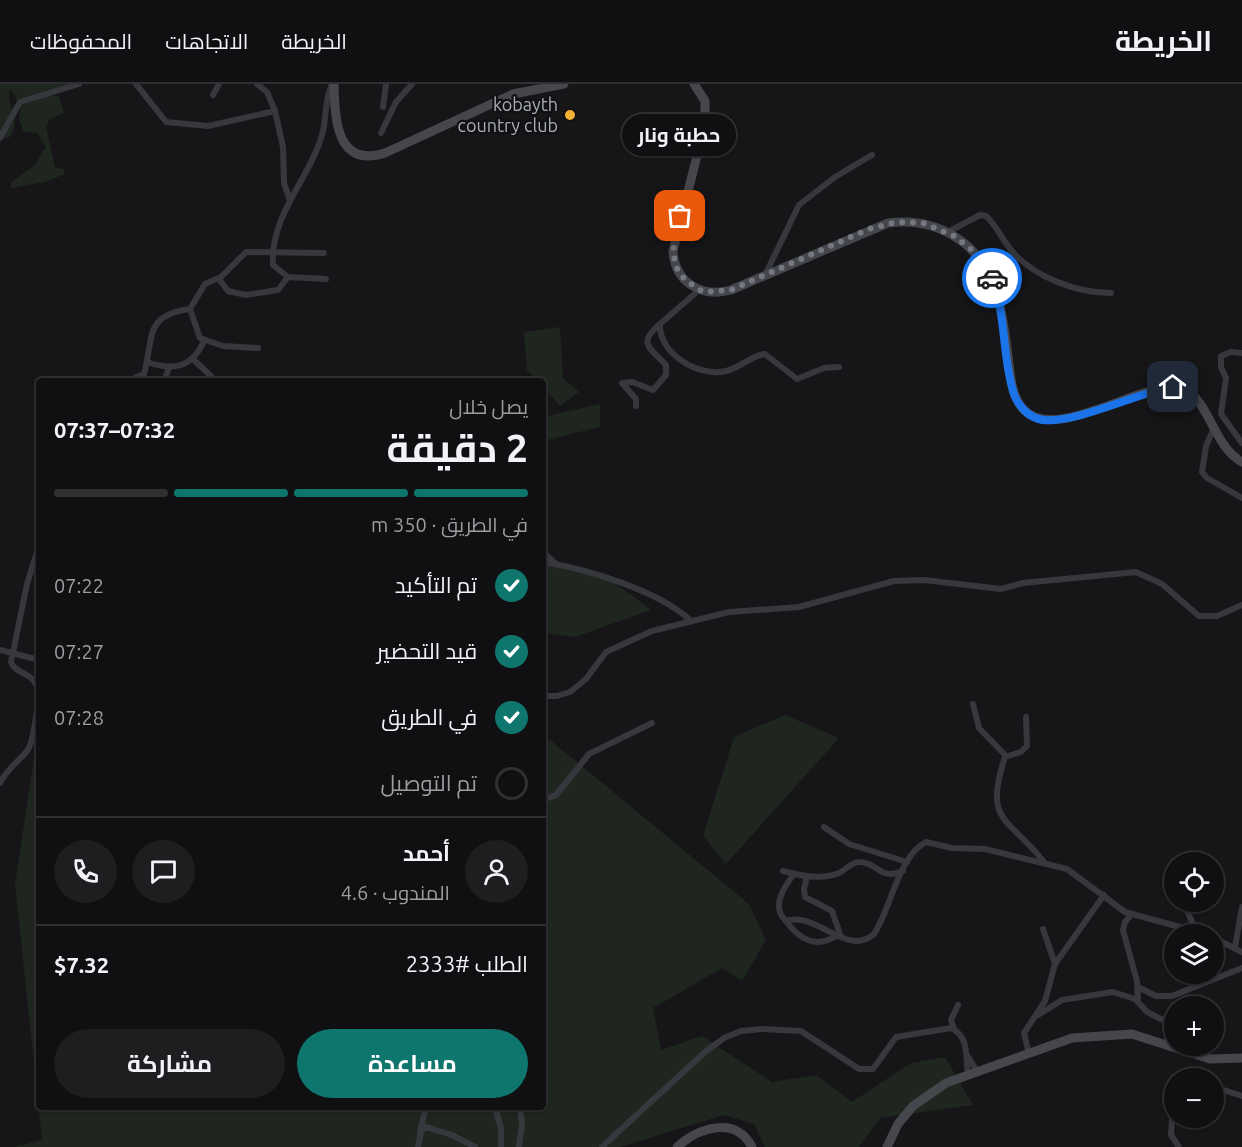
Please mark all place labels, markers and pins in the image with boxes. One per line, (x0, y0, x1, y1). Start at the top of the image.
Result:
place label: kobayth country club (458, 94, 558, 135)
marker: kobayth country club (563, 108, 577, 122)
callout: حطبة ونار (623, 114, 737, 156)
pin (654, 190, 705, 241)
pin (1147, 361, 1198, 412)

